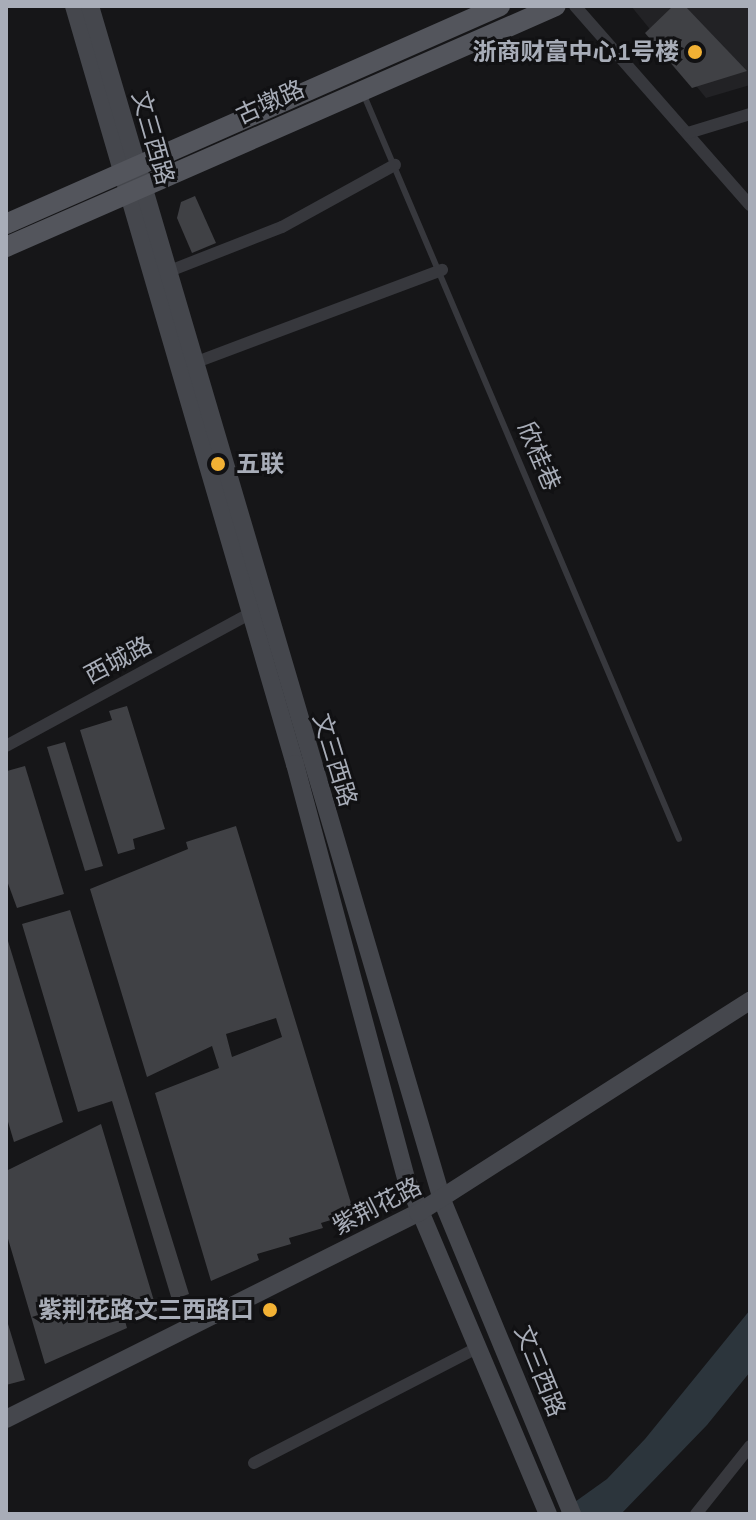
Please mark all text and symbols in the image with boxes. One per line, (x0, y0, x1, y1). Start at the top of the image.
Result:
place label: 浙商财富中心1号楼 (473, 38, 679, 66)
marker: 浙商财富中心1号楼 (686, 43, 704, 61)
street label: 古墩路 (231, 74, 309, 130)
street label: 文三西路 (126, 88, 180, 188)
street label: 欣桂巷 (512, 417, 566, 495)
place label: 五联 (236, 450, 284, 478)
marker: 五联 (207, 453, 229, 475)
street label: 西城路 (79, 630, 157, 690)
street label: 文三西路 (307, 710, 363, 810)
street label: 紫荆花路 (328, 1171, 426, 1241)
place label: 紫荆花路文三西路口 (38, 1296, 254, 1324)
marker: 紫荆花路文三西路口 (261, 1301, 279, 1319)
street label: 文三西路 (509, 1321, 571, 1421)

